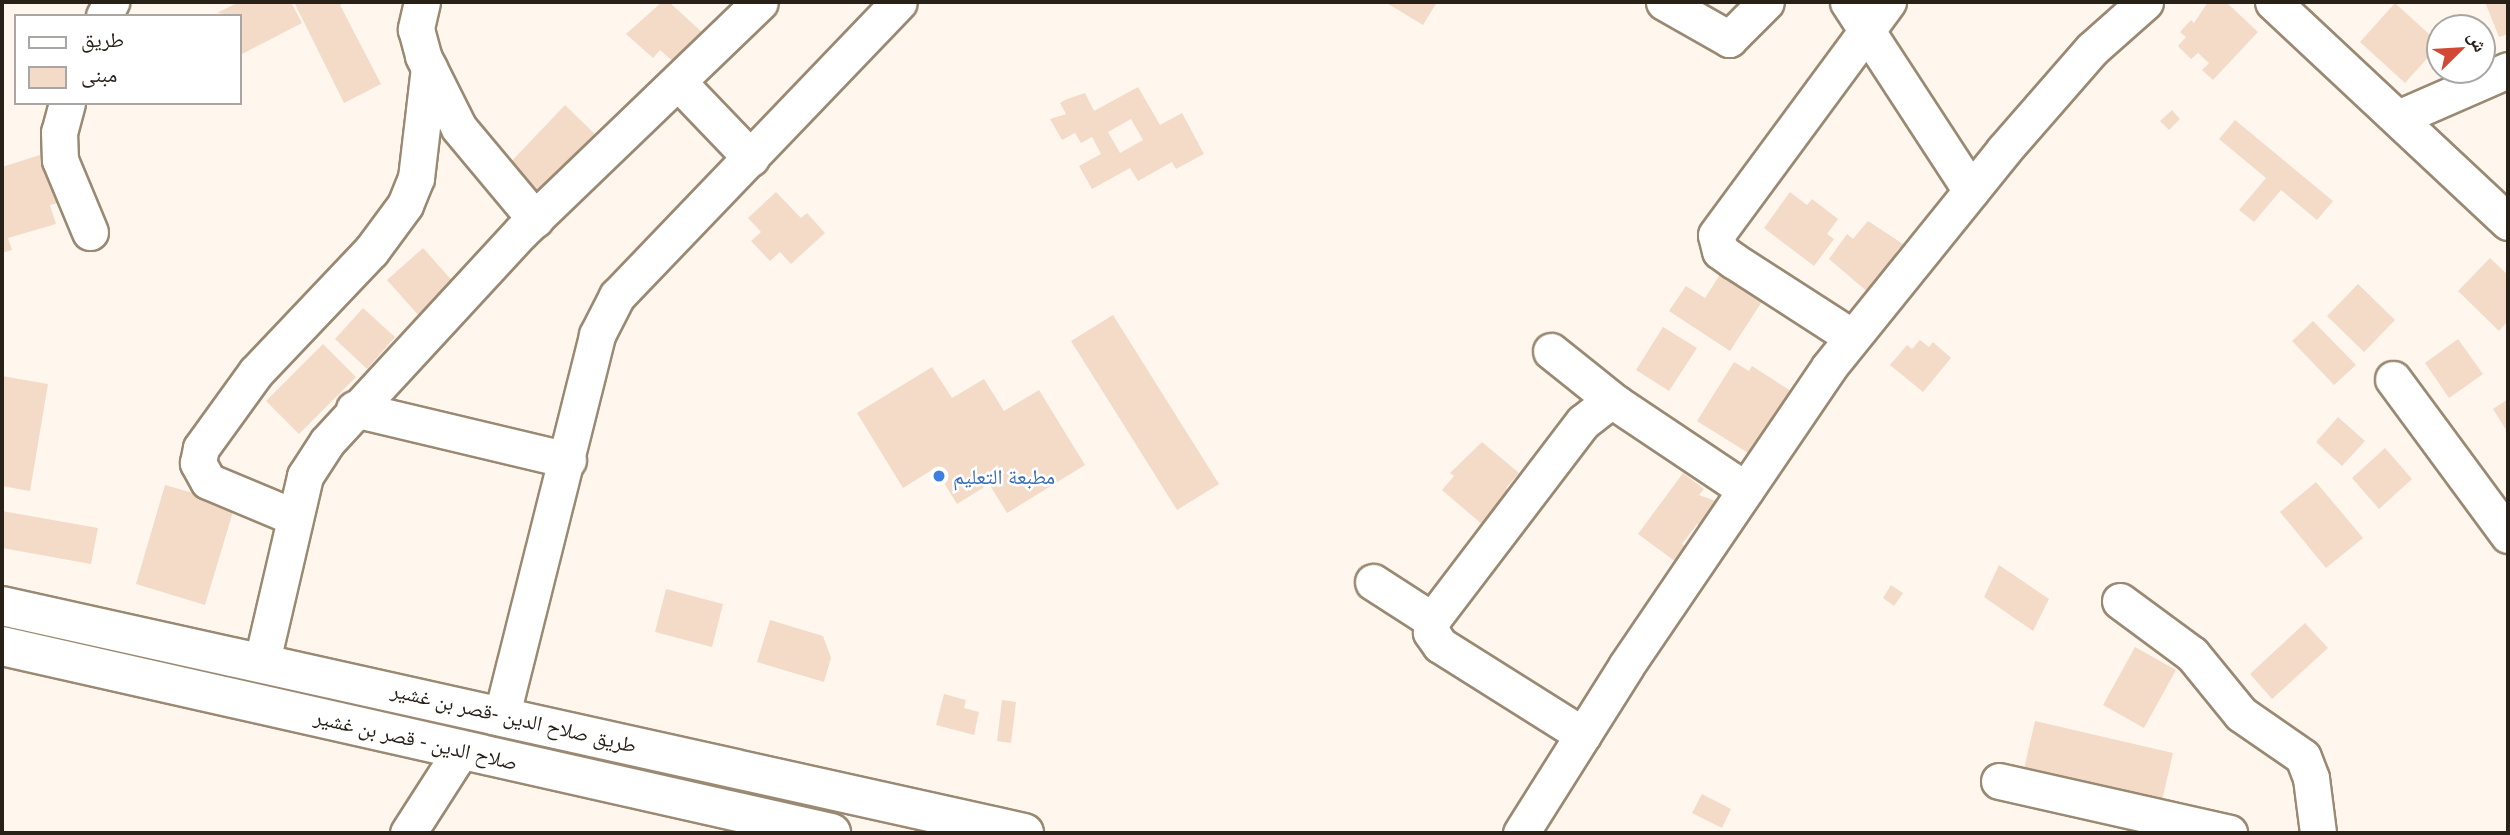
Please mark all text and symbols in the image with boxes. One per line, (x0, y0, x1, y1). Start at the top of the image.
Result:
legend (14, 14, 242, 105)
north arrow (2426, 14, 2496, 84)
text: طريق (81, 25, 124, 53)
text: ش (2462, 27, 2494, 56)
text: مبنى (81, 60, 117, 88)
place label: مطبعة التعليم (953, 463, 1055, 489)
marker: مطبعة التعليم (931, 468, 947, 484)
street label: طريق صلاح الدين -قصر بن غشير (389, 677, 639, 757)
street label: صلاح الدين - قصر بن غشير (312, 703, 520, 775)

